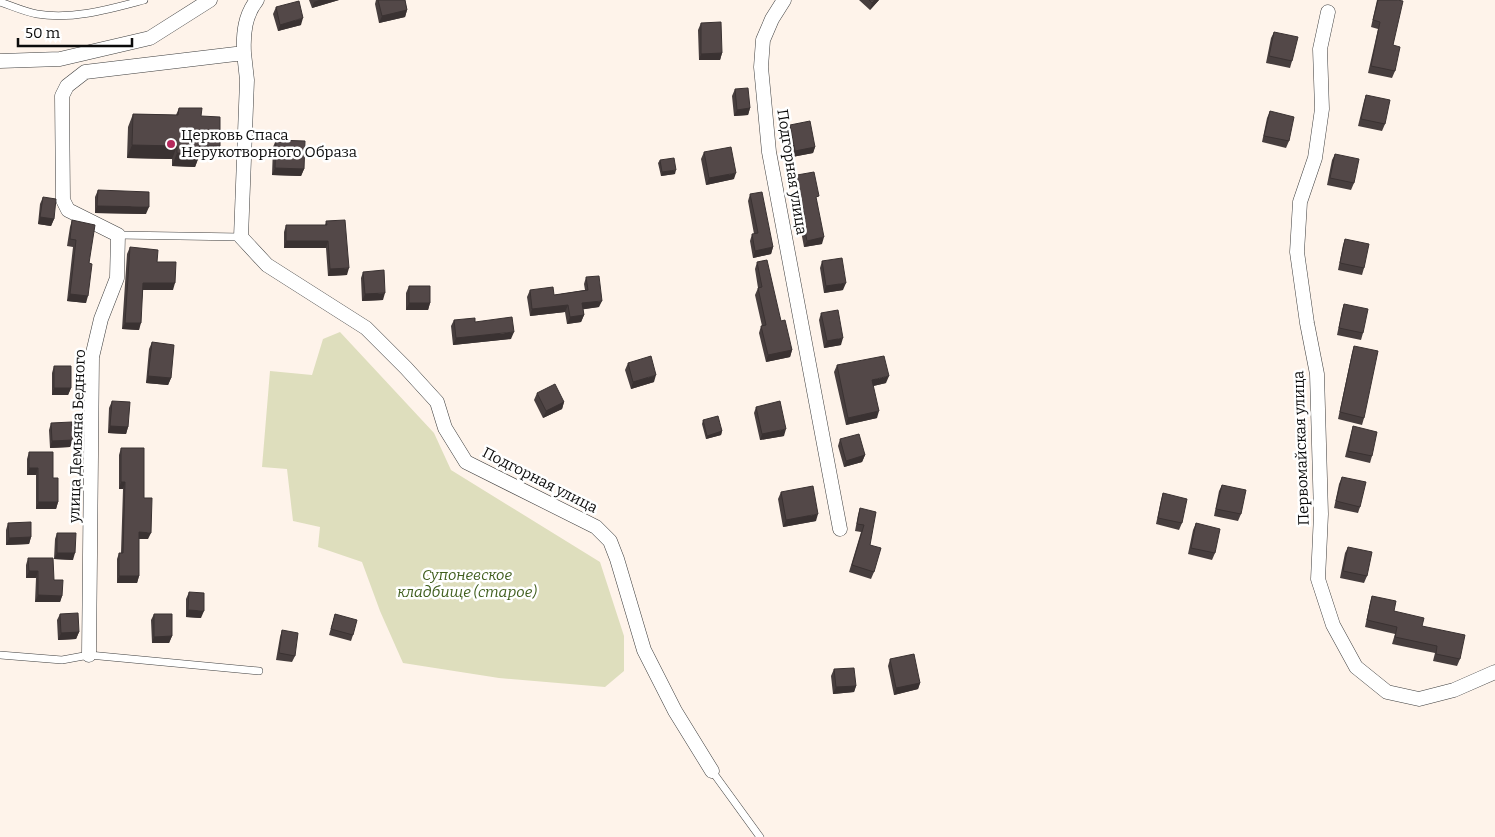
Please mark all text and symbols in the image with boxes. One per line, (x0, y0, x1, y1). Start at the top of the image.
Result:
scale bar (18, 15, 131, 47)
text: 50 m (25, 24, 61, 42)
street label: Подгорная улица (773, 108, 811, 236)
place label: Церковь Спаса Нерукотворного Образа (181, 126, 357, 161)
marker: Церковь Спаса Нерукотворного Образа (165, 138, 177, 150)
street label: улица Демьяна Бедного (65, 349, 89, 524)
street label: Первомайская улица (1289, 370, 1313, 526)
street label: Подгорная улица (479, 443, 601, 517)
park label: Супоневское кладбище (старое) (397, 566, 537, 601)

